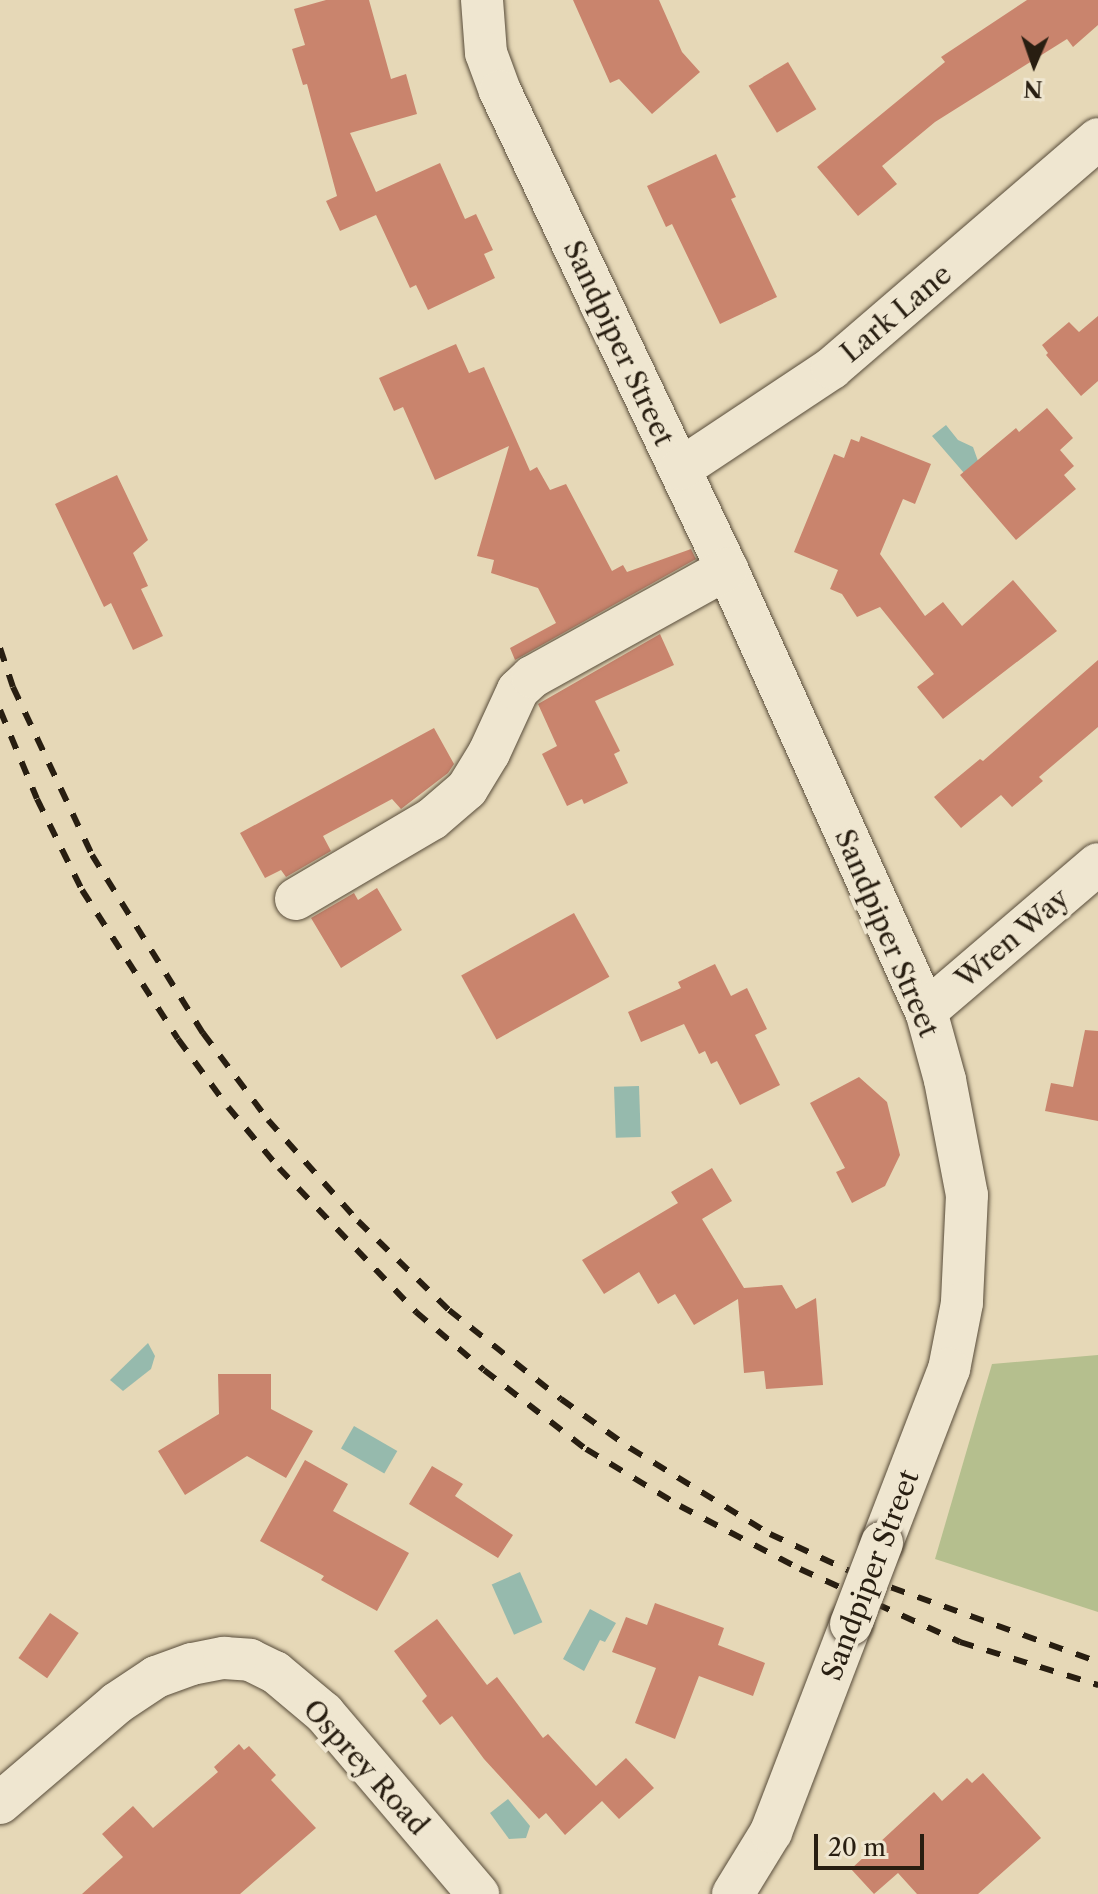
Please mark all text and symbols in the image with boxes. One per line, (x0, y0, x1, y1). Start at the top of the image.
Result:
north arrow (994, 24, 1074, 104)
text: N (1023, 75, 1043, 102)
street label: Sandpiper Street (557, 235, 681, 451)
street label: Lark Lane (834, 257, 958, 369)
street label: Sandpiper Street (828, 824, 946, 1042)
street label: Wren Way (948, 881, 1076, 995)
street label: Sandpiper Street (814, 1465, 926, 1685)
street label: Osprey Road (296, 1692, 436, 1842)
scale bar (818, 1818, 928, 1868)
text: 20 m (828, 1833, 886, 1862)

